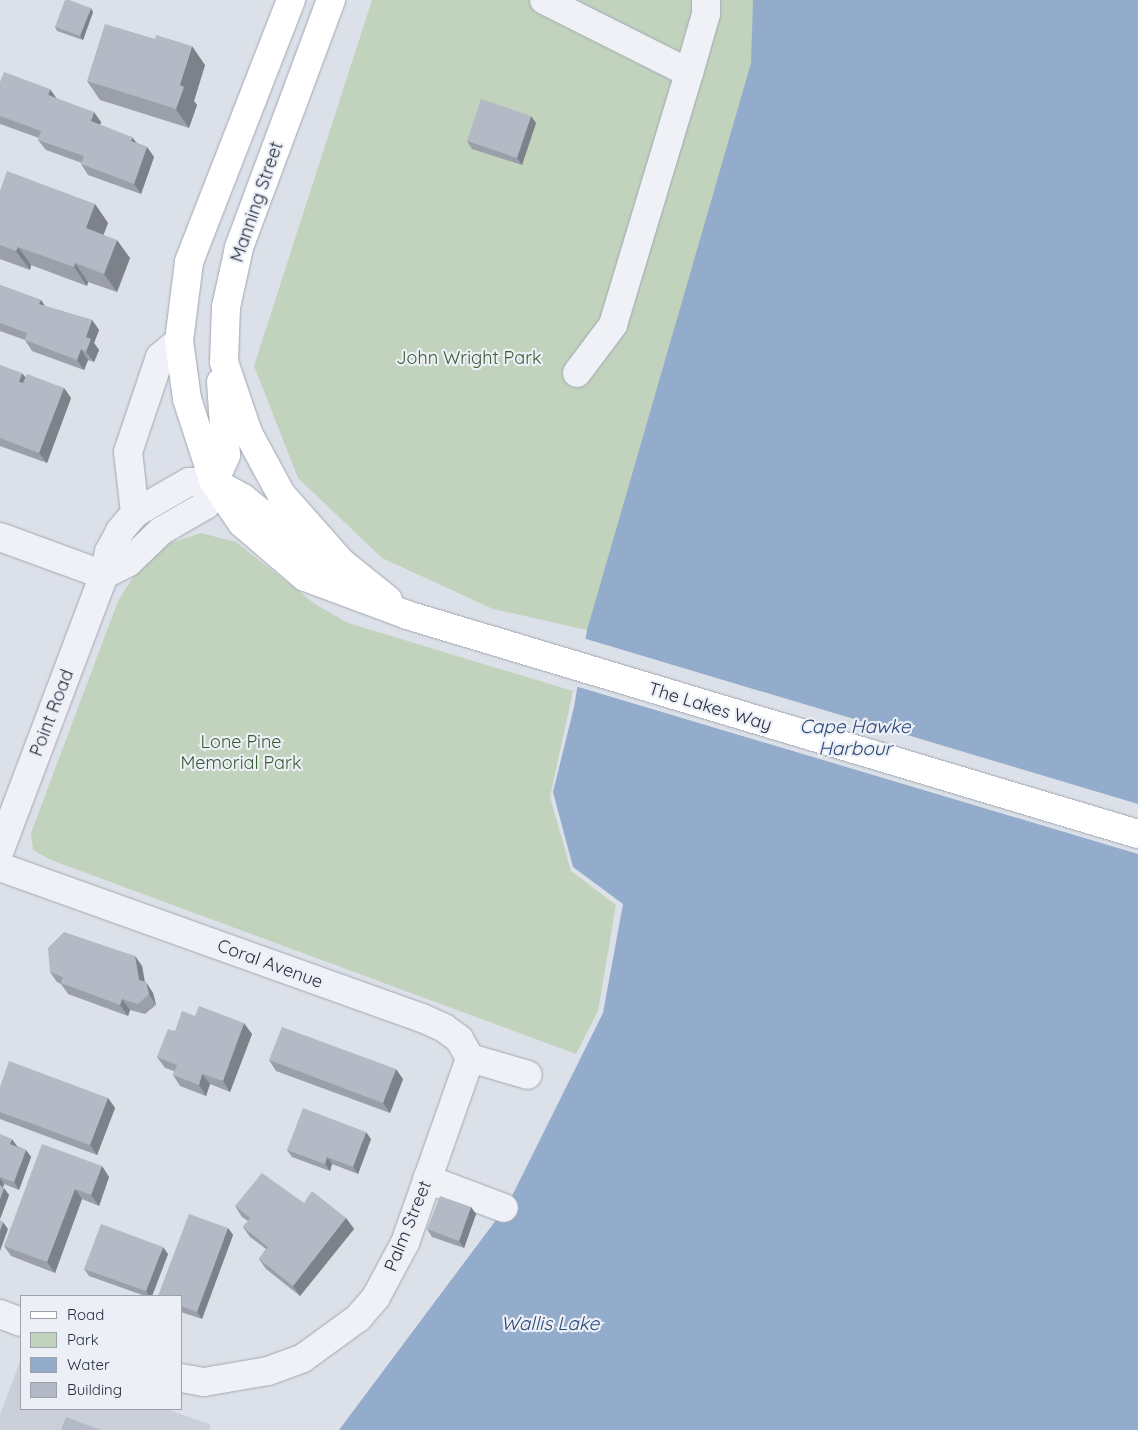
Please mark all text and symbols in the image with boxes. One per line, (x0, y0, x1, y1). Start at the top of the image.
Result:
street label: Manning Street (226, 139, 288, 265)
park label: John Wright Park (396, 347, 542, 369)
street label: Point Road (26, 666, 78, 760)
street label: The Lakes Way (646, 678, 774, 736)
water label: Cape Hawke Harbour (799, 716, 911, 760)
park label: Lone Pine Memorial Park (180, 732, 302, 774)
street label: Coral Avenue (214, 935, 326, 993)
street label: Palm Street (380, 1177, 436, 1275)
legend (20, 1295, 182, 1410)
text: Road (67, 1305, 104, 1324)
water label: Wallis Lake (501, 1313, 599, 1335)
text: Park (67, 1330, 99, 1349)
text: Water (67, 1355, 110, 1374)
text: Building (67, 1380, 122, 1399)

